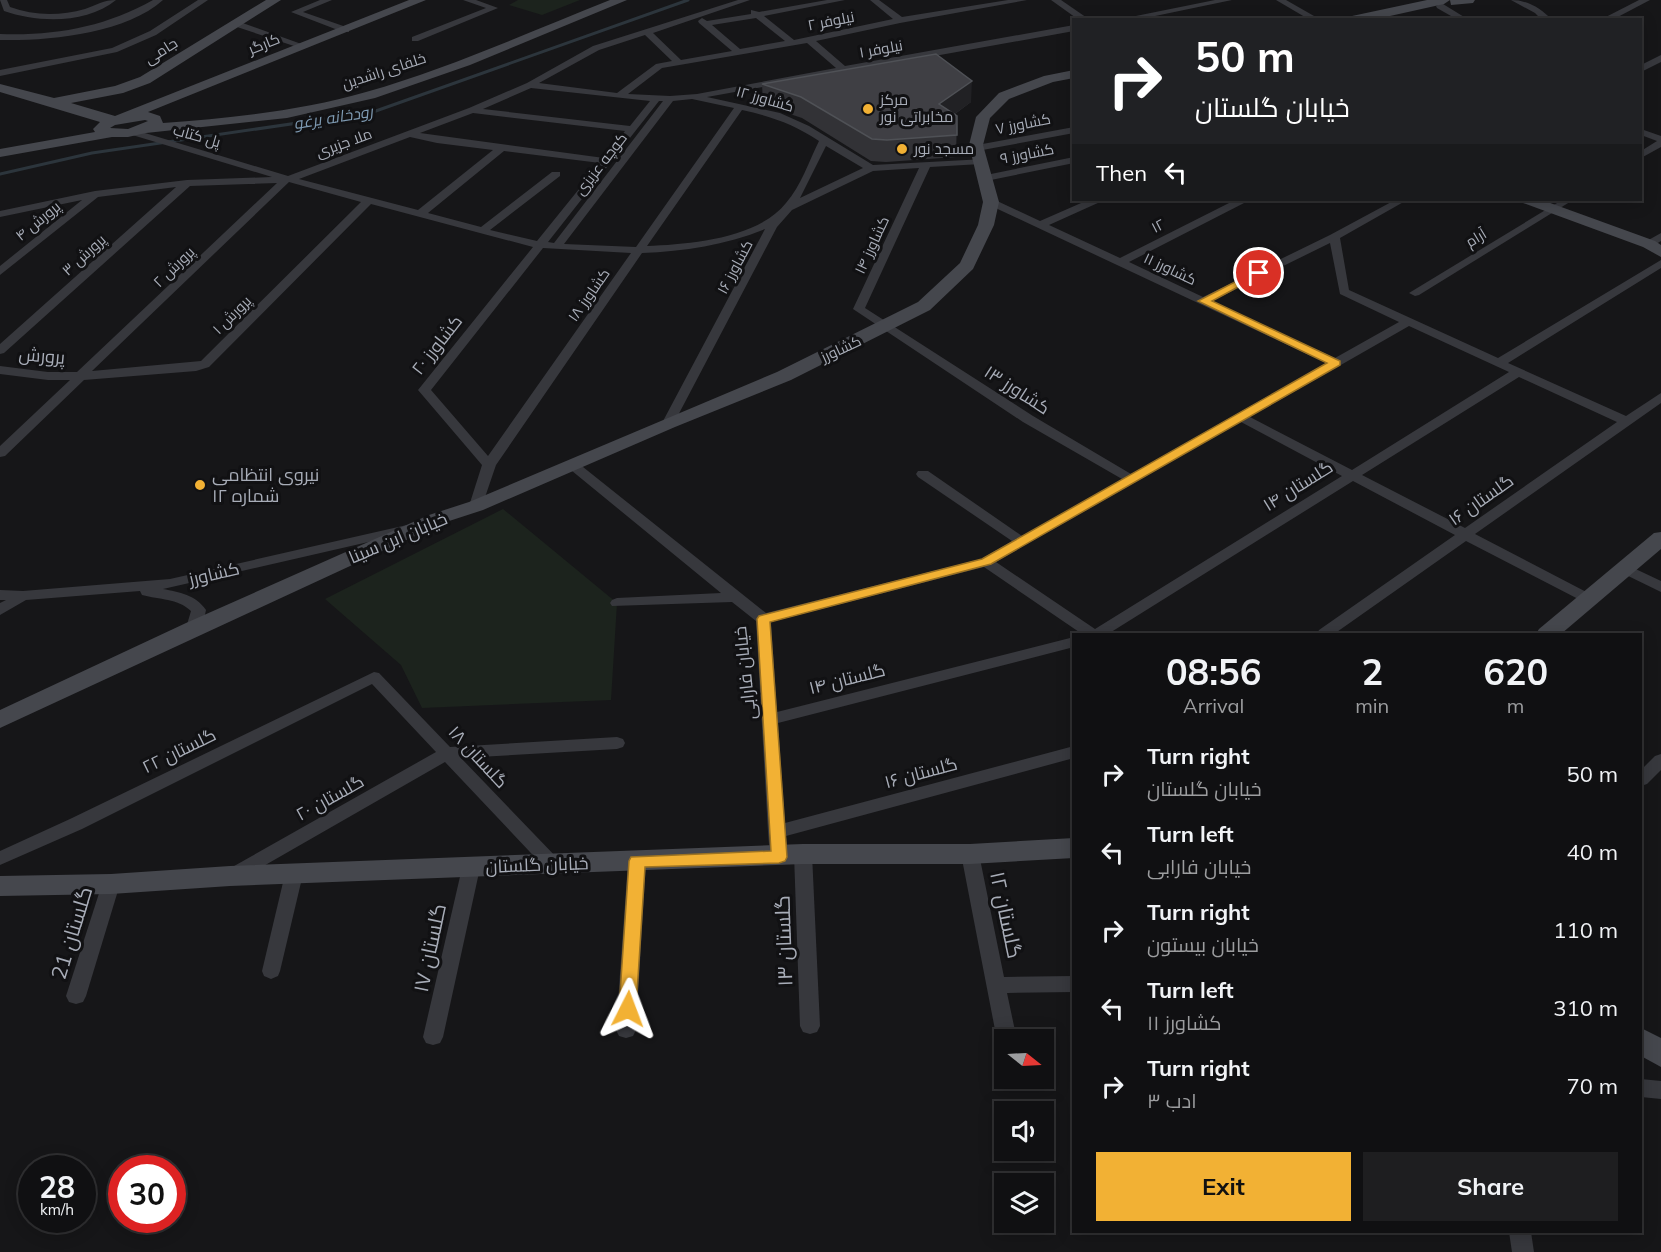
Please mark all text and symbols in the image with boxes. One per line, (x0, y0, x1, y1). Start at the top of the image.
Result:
street label: نیلوفر ۲ (806, 7, 856, 34)
street label: کارگر (244, 29, 282, 59)
text: 50 m (1195, 30, 1295, 83)
street label: جامی (141, 33, 181, 69)
street label: نیلوفر ۱ (858, 35, 904, 62)
icon: right (1096, 42, 1174, 120)
street label: خلفای راشدین (339, 48, 429, 94)
street label: کشاورز ۱۲ (734, 81, 796, 116)
place label: مرکز مخابراتی نور (879, 90, 953, 127)
text: خیابان گلستان (1195, 90, 1350, 124)
water label: رودخانه یرغو (292, 101, 376, 133)
marker: مرکز مخابراتی نور (861, 102, 875, 116)
street label: کشاورز ۷ (994, 109, 1052, 138)
street label: پل کتاب (171, 120, 223, 152)
street label: ملا جزیری (313, 124, 375, 162)
street label: کوچه عزیزی (570, 129, 632, 199)
place label: مسجد نور (913, 139, 974, 158)
street label: کشاورز ۹ (998, 139, 1055, 168)
marker: مسجد نور (895, 142, 909, 156)
icon: left (1159, 156, 1192, 189)
text: Then (1096, 159, 1147, 187)
street label: پرورش ۴ (11, 197, 65, 245)
street label: کشاورز ۱۴ (850, 213, 893, 277)
street label: ۱۲ (1148, 214, 1168, 237)
street label: آرام (1462, 224, 1490, 252)
street label: پرورش ۳ (58, 230, 110, 280)
street label: کشاورز ۱۶ (712, 236, 757, 297)
street label: پرورش ۲ (149, 242, 199, 292)
pin (1233, 247, 1284, 298)
street label: کشاورز ۱۱ (1141, 248, 1200, 289)
icon: arrive (1242, 256, 1275, 289)
street label: کشاورز ۱۸ (563, 264, 614, 325)
street label: پرورش ۱ (208, 291, 256, 339)
street label: کشاورز ۲۰ (406, 310, 467, 379)
street label: کشاورز (816, 331, 864, 367)
street label: پرورش (18, 342, 66, 370)
street label: کشاورز ۱۳ (980, 360, 1054, 419)
street label: گلستان ۱۴ (1259, 455, 1337, 516)
place label: نیروی انتظامی شماره ۱۲ (212, 463, 319, 507)
street label: گلستان ۱۶ (1444, 469, 1518, 530)
marker: نیروی انتظامی شماره ۱۲ (193, 478, 207, 492)
street label: خیابان ابن سینا (345, 506, 451, 569)
street label: کشاورز (185, 557, 241, 591)
street label: خیابان فارابی (728, 625, 761, 721)
text: 08:56 (1166, 649, 1261, 694)
text: 2 (1361, 649, 1383, 694)
text: 620 (1483, 649, 1548, 694)
street label: گلستان ۱۴ (806, 658, 887, 699)
text: Arrival (1183, 693, 1244, 718)
text: min (1355, 693, 1389, 718)
text: m (1507, 693, 1524, 718)
street label: گلستان ۱۸ (444, 721, 513, 793)
street label: گلستان ۲۲ (138, 723, 220, 778)
text: Turn right (1147, 742, 1250, 770)
street label: گلستان ۱۶ (882, 752, 960, 793)
icon: right (1096, 758, 1129, 791)
text: 50 m (1567, 760, 1618, 788)
street label: گلستان ۲۰ (292, 769, 368, 826)
text: خیابان گلستان (1147, 776, 1262, 801)
text: Turn left (1147, 820, 1234, 848)
icon: left (1096, 836, 1129, 869)
text: 40 m (1567, 838, 1618, 866)
street label: خیابان گلستان (485, 851, 589, 878)
text: خیابان فارابی (1147, 854, 1251, 879)
street label: گلستان ۱۲ (984, 869, 1029, 961)
street label: گلستان 21 (45, 883, 98, 983)
street label: گلستان ۱۳ (768, 895, 799, 987)
text: Turn right (1147, 898, 1250, 926)
street label: گلستان ۱۷ (407, 901, 452, 995)
icon: right (1096, 914, 1129, 947)
text: 110 m (1553, 916, 1618, 944)
text: خیابان بیستون (1147, 932, 1259, 957)
text: Turn left (1147, 976, 1234, 1004)
position arrow (596, 977, 660, 1041)
icon: left (1096, 992, 1129, 1025)
text: 310 m (1553, 994, 1618, 1022)
text: کشاورز ۱۱ (1147, 1010, 1222, 1035)
north arrow (994, 1029, 1054, 1089)
map controls (994, 1029, 1054, 1233)
text: Turn right (1147, 1054, 1250, 1082)
icon: right (1096, 1070, 1129, 1103)
text: 70 m (1567, 1072, 1618, 1100)
text: ادب ۳ (1147, 1088, 1197, 1113)
button: sound (994, 1101, 1054, 1161)
button: Exit (1096, 1152, 1351, 1221)
button: Share (1363, 1152, 1618, 1221)
speed limit sign: 30 (108, 1155, 186, 1233)
text: 28 (39, 1168, 75, 1206)
button: layers (994, 1173, 1054, 1233)
text: km/h (40, 1200, 74, 1219)

